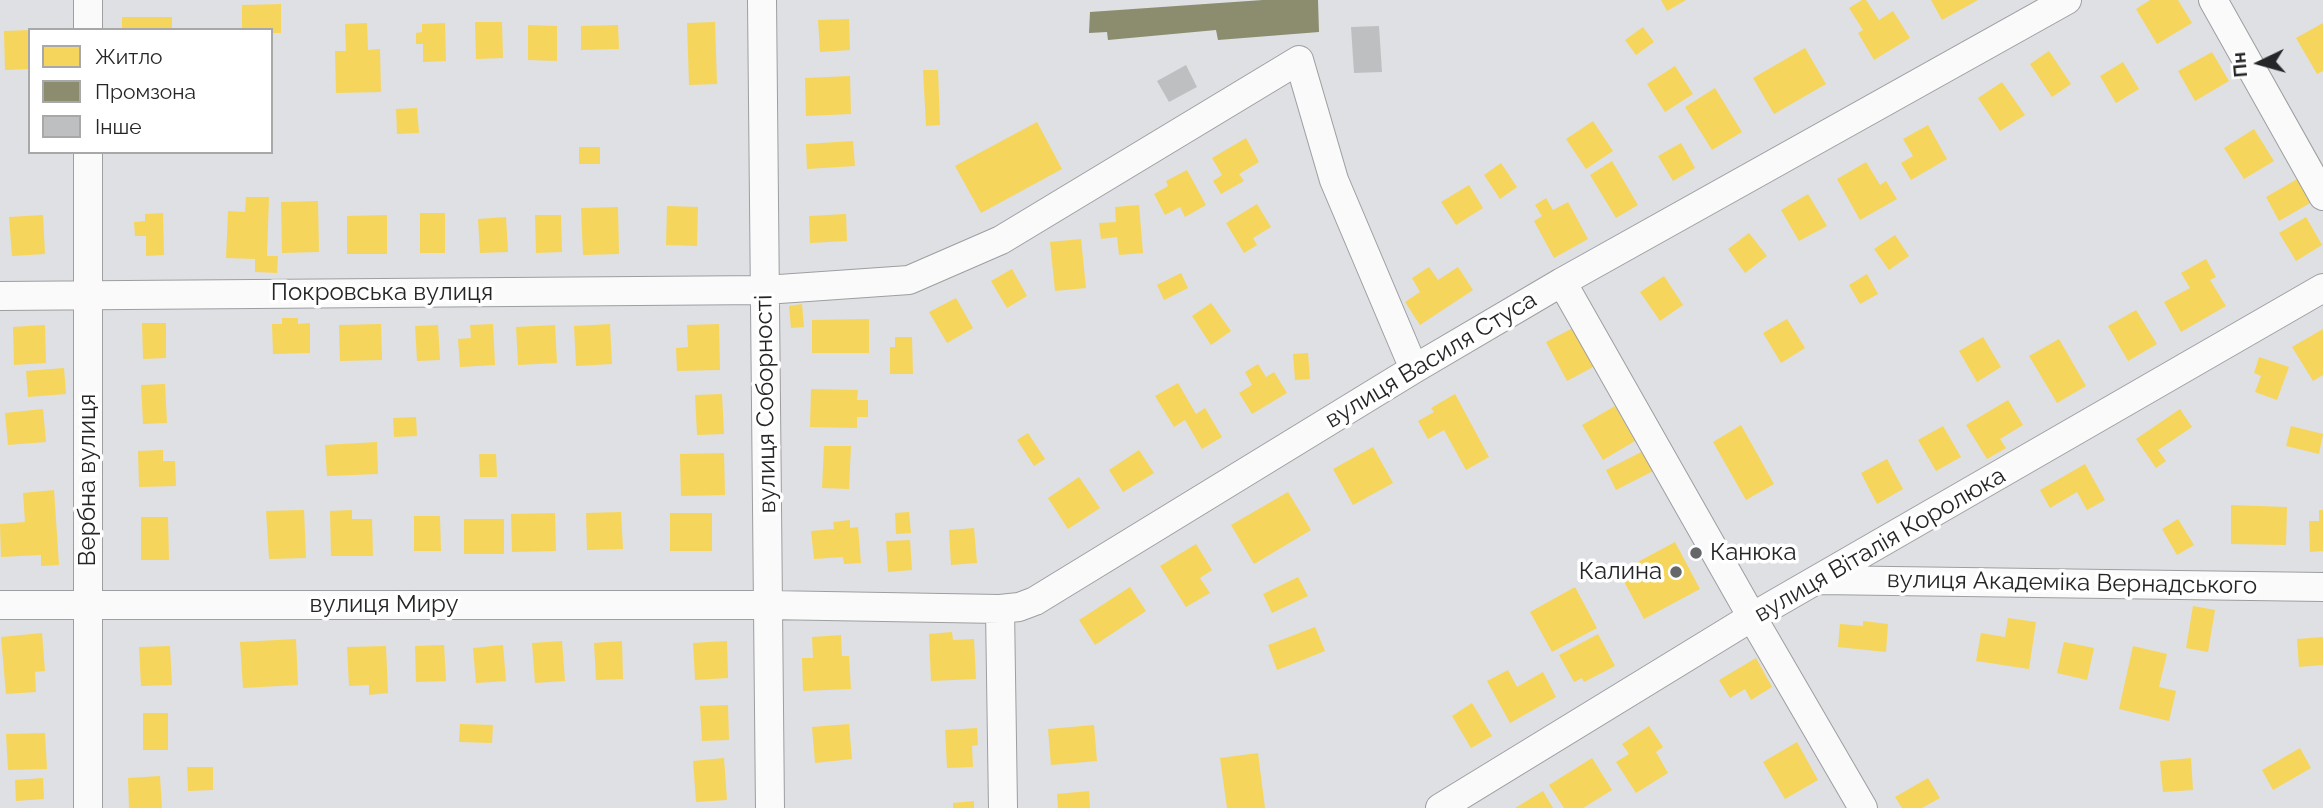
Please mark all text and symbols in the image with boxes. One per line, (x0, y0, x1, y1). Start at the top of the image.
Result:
legend (28, 28, 273, 154)
north arrow (2225, 28, 2295, 98)
text: Житло (95, 44, 163, 69)
text: Пн (2227, 51, 2251, 78)
text: Промзона (95, 79, 196, 104)
text: Інше (95, 114, 142, 139)
street label: Покровська вулиця (271, 279, 493, 307)
street label: вулиця Василя Стуса (1320, 285, 1542, 435)
street label: вулиця Соборності (750, 294, 782, 514)
street label: Вербна вулиця (74, 394, 102, 566)
street label: вулиця Віталія Королюка (1749, 461, 2011, 629)
place label: Канюка (1710, 539, 1796, 567)
marker: Канюка (1688, 545, 1704, 561)
place label: Калина (1579, 558, 1662, 586)
marker: Калина (1668, 564, 1684, 580)
street label: вулиця Академіка Вернадського (1887, 565, 2257, 601)
street label: вулиця Миру (310, 591, 458, 619)

